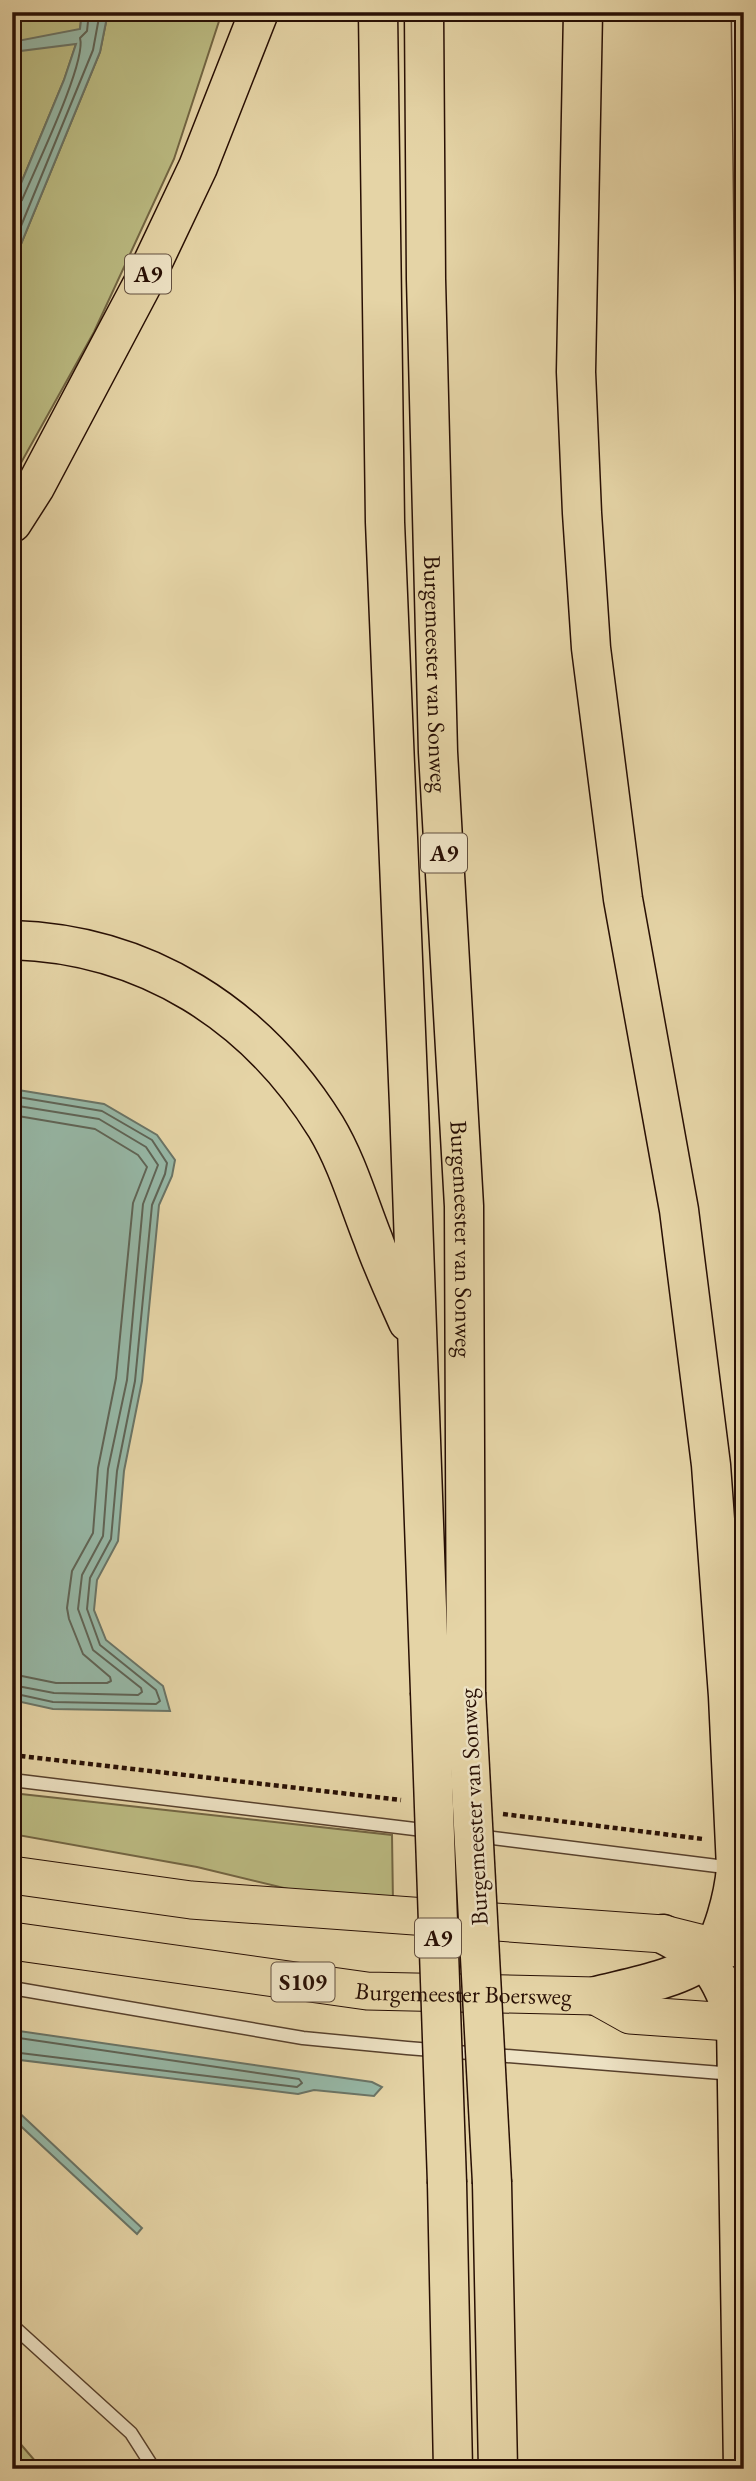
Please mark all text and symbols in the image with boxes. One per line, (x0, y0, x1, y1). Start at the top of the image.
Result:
road number: A9 (125, 255, 171, 294)
street label: Burgemeester van Sonweg (418, 555, 456, 794)
road number: A9 (421, 834, 467, 873)
street label: Burgemeester van Sonweg (444, 1120, 480, 1358)
street label: Burgemeester van Sonweg (451, 1687, 495, 1926)
road number: A9 (415, 1918, 461, 1957)
road number: S109 (272, 1963, 334, 2002)
street label: Burgemeester Boersweg (353, 1974, 572, 2011)

